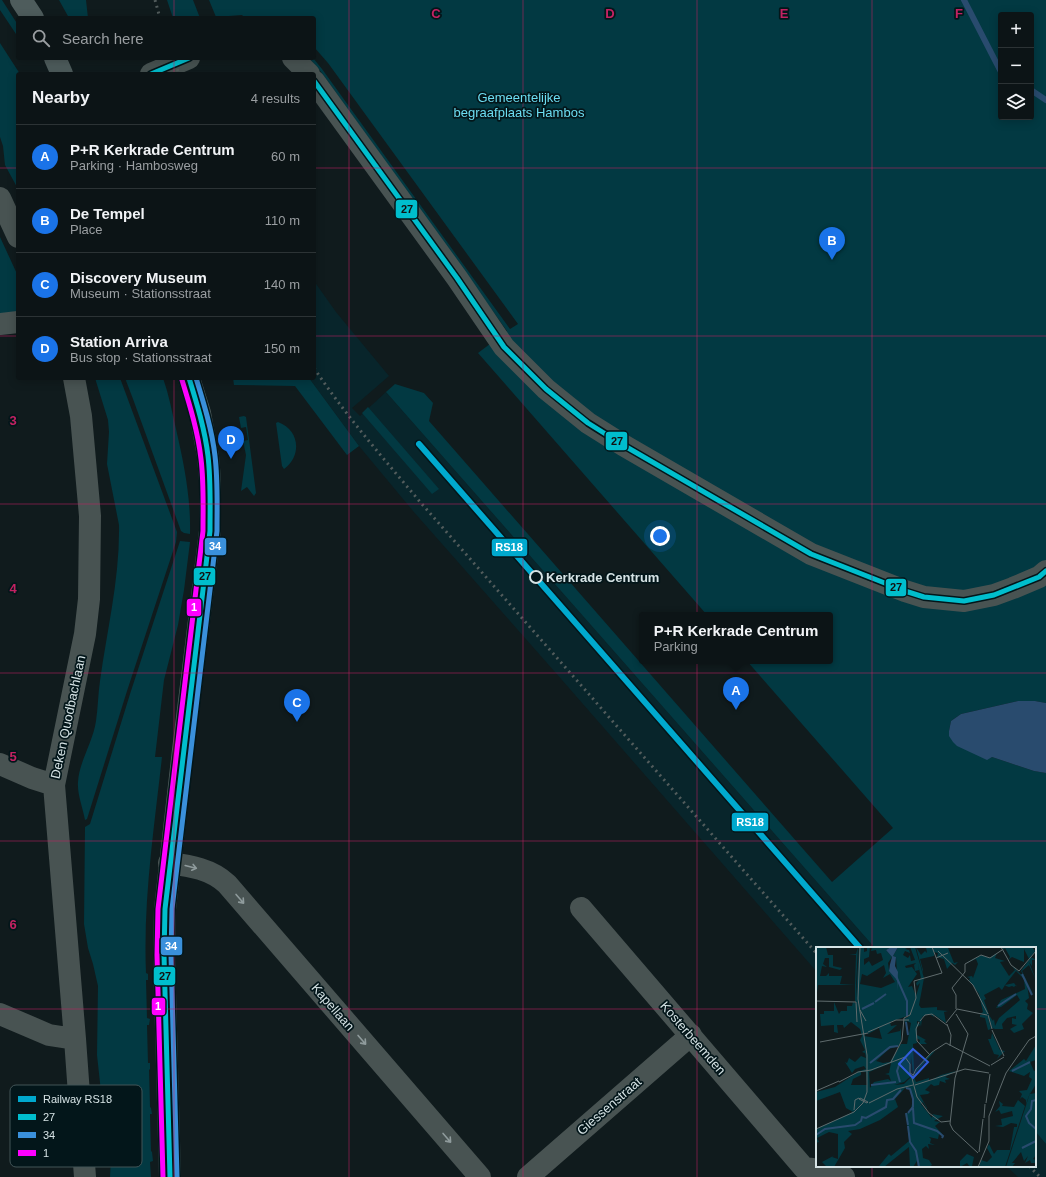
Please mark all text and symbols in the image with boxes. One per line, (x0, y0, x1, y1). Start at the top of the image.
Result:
text: C (431, 6, 441, 21)
text: D (605, 6, 615, 21)
text: E (780, 6, 789, 21)
text: F (955, 6, 963, 21)
map controls (998, 12, 1034, 120)
button: + (998, 12, 1034, 48)
search box (16, 16, 316, 60)
icon: search (30, 27, 52, 49)
text: Search here (62, 30, 144, 47)
button: − (998, 48, 1034, 84)
button: layers (998, 84, 1034, 120)
text: Nearby (32, 88, 90, 107)
park label: Gemeentelijke begraafplaats Hambos (454, 90, 585, 120)
text: 4 results (251, 91, 300, 106)
text: P+R Kerkrade Centrum (70, 141, 235, 158)
text: A (40, 149, 50, 164)
text: 60 m (271, 149, 300, 164)
text: Parking · Hambosweg (70, 158, 198, 173)
line badge: 27 (395, 199, 418, 219)
text: 27 (401, 203, 413, 215)
text: De Tempel (70, 205, 145, 222)
text: B (40, 213, 50, 228)
text: 110 m (265, 213, 300, 228)
text: Place (70, 222, 103, 237)
pin: B (819, 227, 845, 260)
text: Discovery Museum (70, 269, 207, 286)
text: C (40, 277, 50, 292)
text: 140 m (264, 277, 300, 292)
text: Museum · Stationsstraat (70, 286, 211, 301)
text: Station Arriva (70, 333, 168, 350)
text: D (40, 341, 50, 356)
text: 150 m (264, 341, 300, 356)
text: Bus stop · Stationsstraat (70, 350, 212, 365)
text: 3 (9, 413, 17, 428)
pin: D (218, 426, 244, 459)
line badge: 27 (605, 431, 628, 451)
text: 27 (611, 435, 623, 447)
your location (650, 526, 670, 546)
line badge: 34 (204, 537, 227, 556)
line badge: RS18 (491, 538, 528, 557)
text: 34 (209, 540, 222, 552)
text: RS18 (495, 541, 523, 553)
line badge: 27 (193, 567, 216, 586)
text: 27 (199, 570, 211, 582)
marker: Kerkrade Centrum (529, 570, 543, 584)
place label: Kerkrade Centrum (546, 570, 659, 585)
line badge: 27 (885, 578, 907, 597)
text: 4 (9, 581, 17, 596)
text: 27 (890, 581, 902, 593)
line badge: 1 (186, 598, 202, 617)
text: 1 (191, 601, 197, 613)
popup (639, 612, 833, 664)
text: P+R Kerkrade Centrum (654, 622, 818, 639)
text: Parking (654, 639, 698, 654)
street label: Deken Quodbachlaan (48, 654, 88, 780)
pin: A (723, 677, 749, 710)
pin: C (284, 689, 310, 722)
text: 5 (9, 749, 17, 764)
line badge: RS18 (731, 812, 769, 832)
text: RS18 (736, 816, 764, 828)
one-way arrow (184, 863, 197, 871)
one-way arrow (236, 894, 245, 904)
text: 6 (9, 917, 17, 932)
line badge: 34 (160, 936, 183, 956)
text: 34 (165, 940, 178, 952)
inset map (816, 947, 1036, 1167)
line badge: 27 (153, 966, 176, 986)
text: 27 (159, 970, 171, 982)
street label: Kapellaan (308, 980, 358, 1034)
line badge: 1 (151, 997, 166, 1016)
street label: Kosterbeemden (657, 998, 729, 1078)
text: 1 (155, 1000, 161, 1012)
one-way arrow (357, 1035, 366, 1045)
street label: Giessenstraat (574, 1074, 644, 1138)
legend (10, 1085, 142, 1167)
text: Railway RS18 (43, 1093, 112, 1105)
text: 27 (43, 1111, 55, 1123)
text: 34 (43, 1129, 55, 1141)
one-way arrow (442, 1133, 451, 1144)
text: 1 (43, 1147, 49, 1159)

